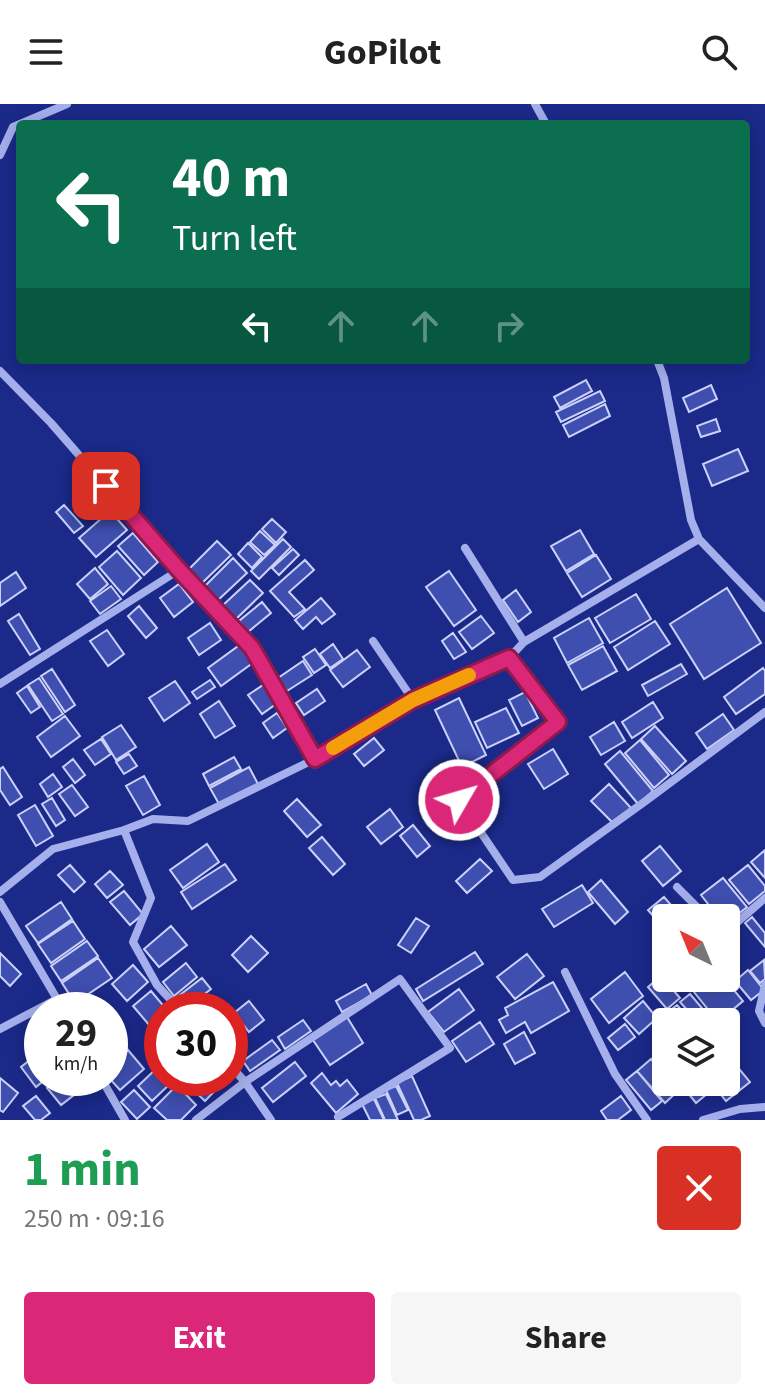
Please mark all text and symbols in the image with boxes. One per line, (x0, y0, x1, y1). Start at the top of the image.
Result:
text: GoPilot (324, 27, 441, 78)
icon: menu (24, 30, 68, 74)
icon: search (697, 30, 741, 74)
text: 40 m (172, 139, 290, 218)
icon: left (40, 152, 144, 256)
text: Turn left (172, 213, 297, 264)
icon: left (235, 304, 279, 348)
icon: ahead (319, 304, 363, 348)
icon: ahead (403, 304, 447, 348)
icon: right (487, 304, 531, 348)
pin (72, 452, 140, 520)
icon: arrive (84, 464, 128, 508)
position arrow (417, 758, 501, 842)
north arrow (652, 904, 740, 992)
map controls (652, 904, 740, 1096)
speed limit sign: 30 (144, 992, 248, 1096)
text: 29 (55, 1005, 97, 1062)
button: layers (652, 1008, 740, 1096)
text: km/h (54, 1050, 98, 1078)
text: 1 min (24, 1136, 141, 1204)
button: close (657, 1146, 741, 1230)
text: 250 m · 09:16 (24, 1200, 165, 1237)
button: Exit (24, 1292, 375, 1384)
button: Share (391, 1292, 741, 1384)

